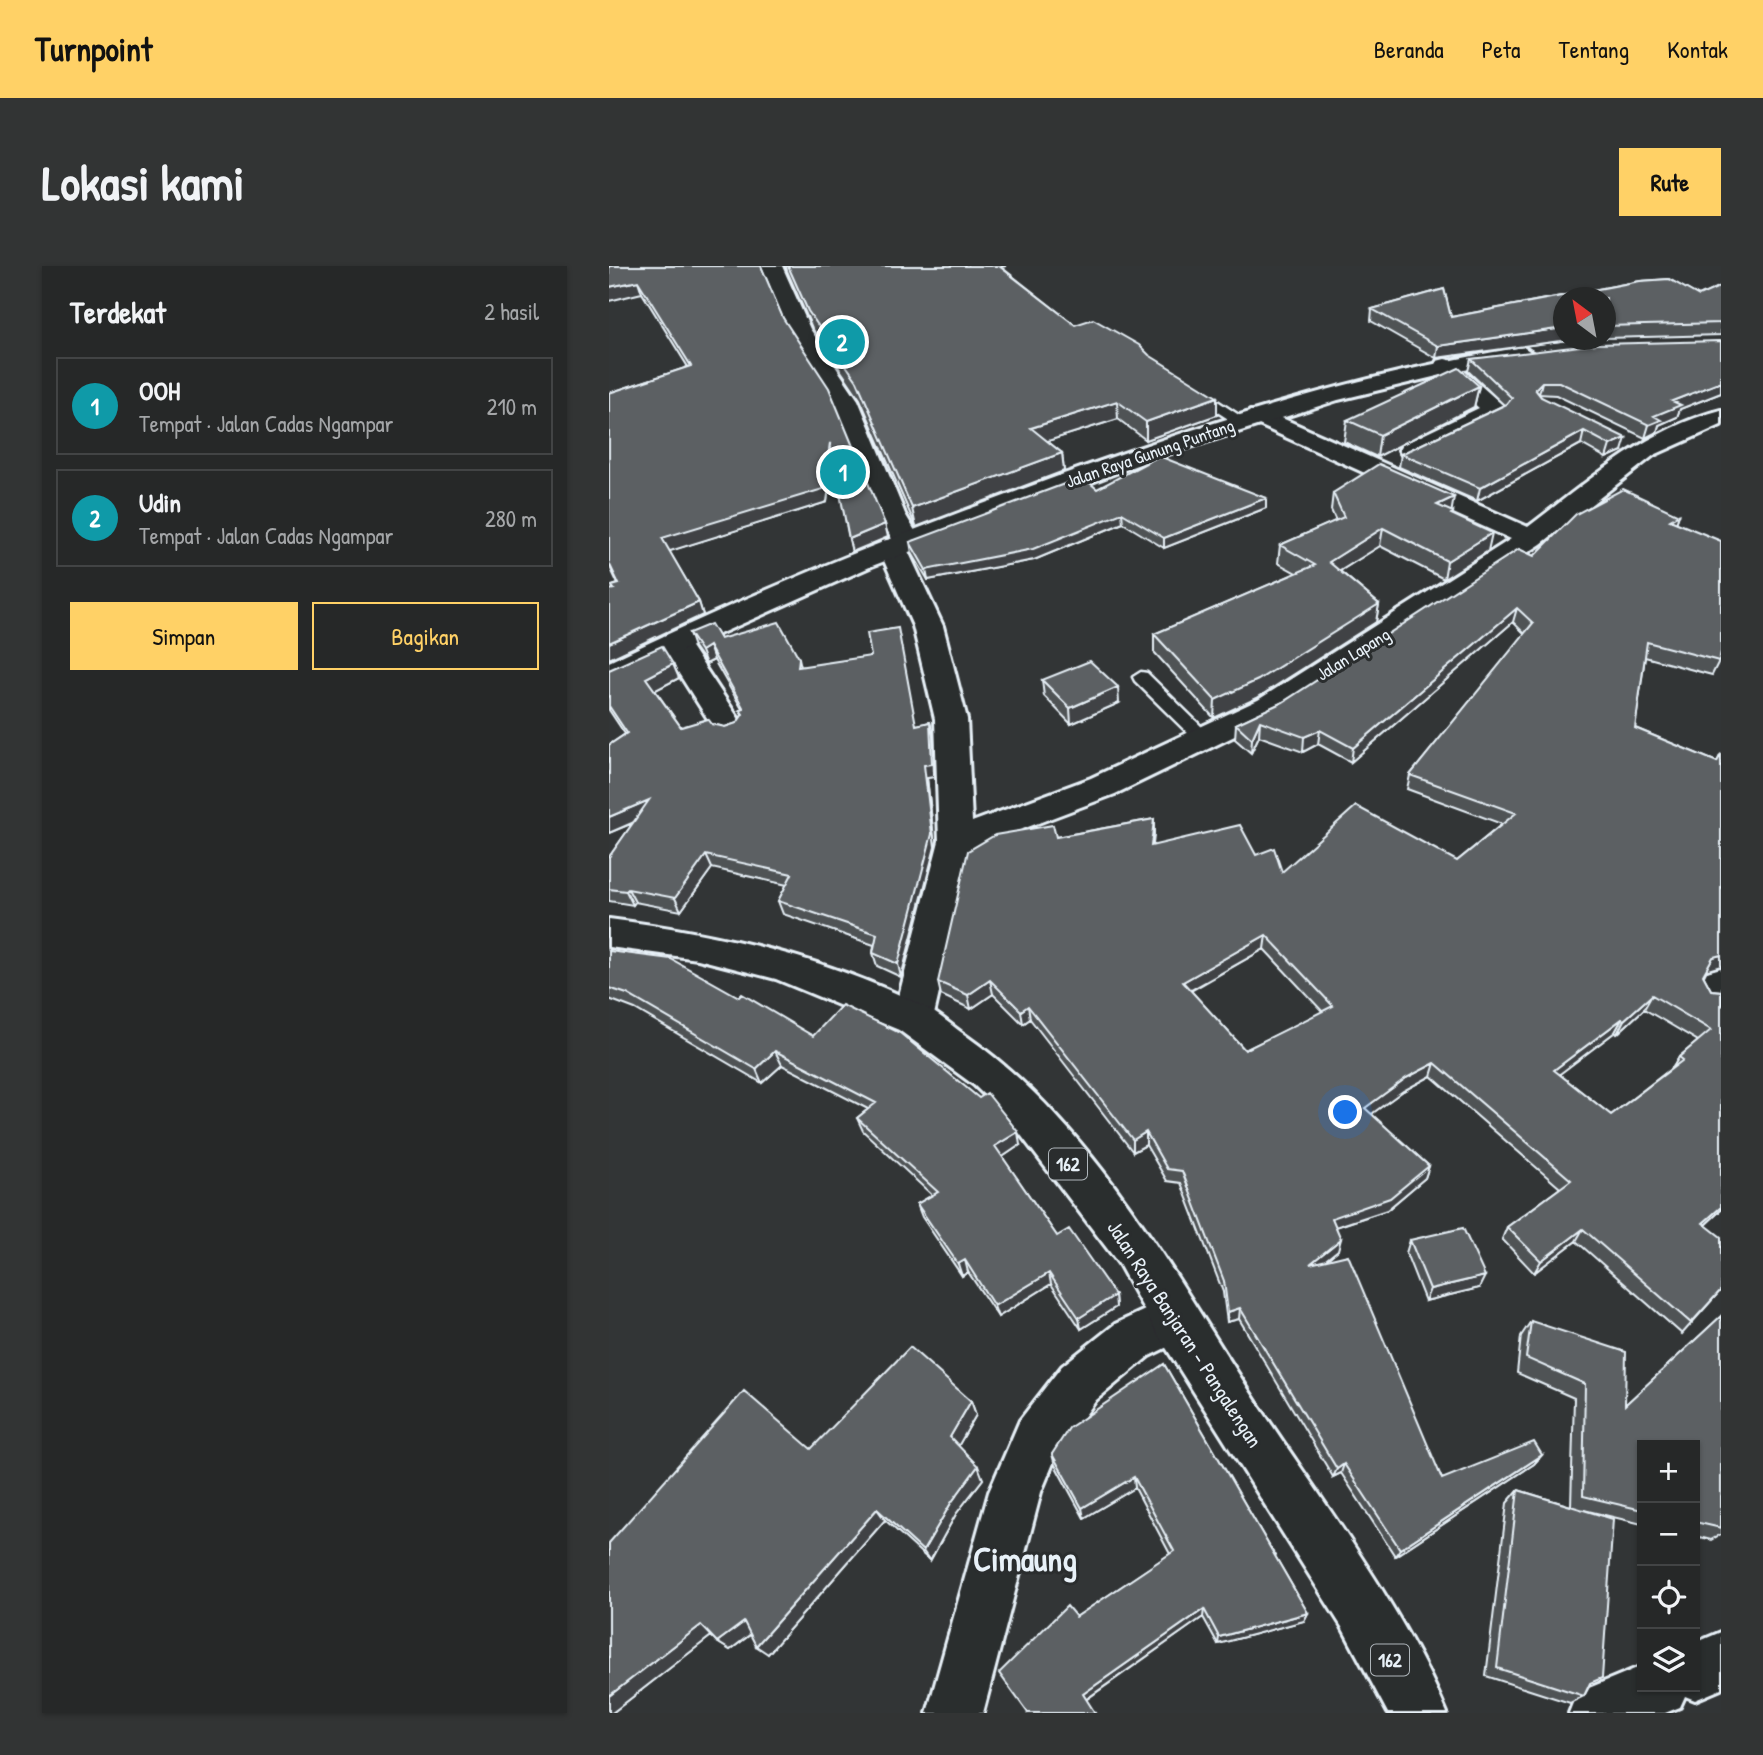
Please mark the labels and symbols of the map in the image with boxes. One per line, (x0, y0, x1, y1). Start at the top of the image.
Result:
north arrow (1553, 287, 1616, 350)
pin: 2 (819, 316, 865, 368)
street label: Jalan Raya Gunung Puntang (1062, 412, 1238, 494)
pin: 1 (820, 446, 866, 498)
street label: Jalan Lapang (1311, 622, 1395, 686)
your location (1328, 1095, 1362, 1129)
road number: 162 (1049, 1148, 1087, 1180)
street label: Jalan Raya Banjaran - Pangalengan (1101, 1215, 1269, 1453)
district label: Cimaung (973, 1537, 1077, 1583)
road number: 162 (1371, 1644, 1409, 1676)

